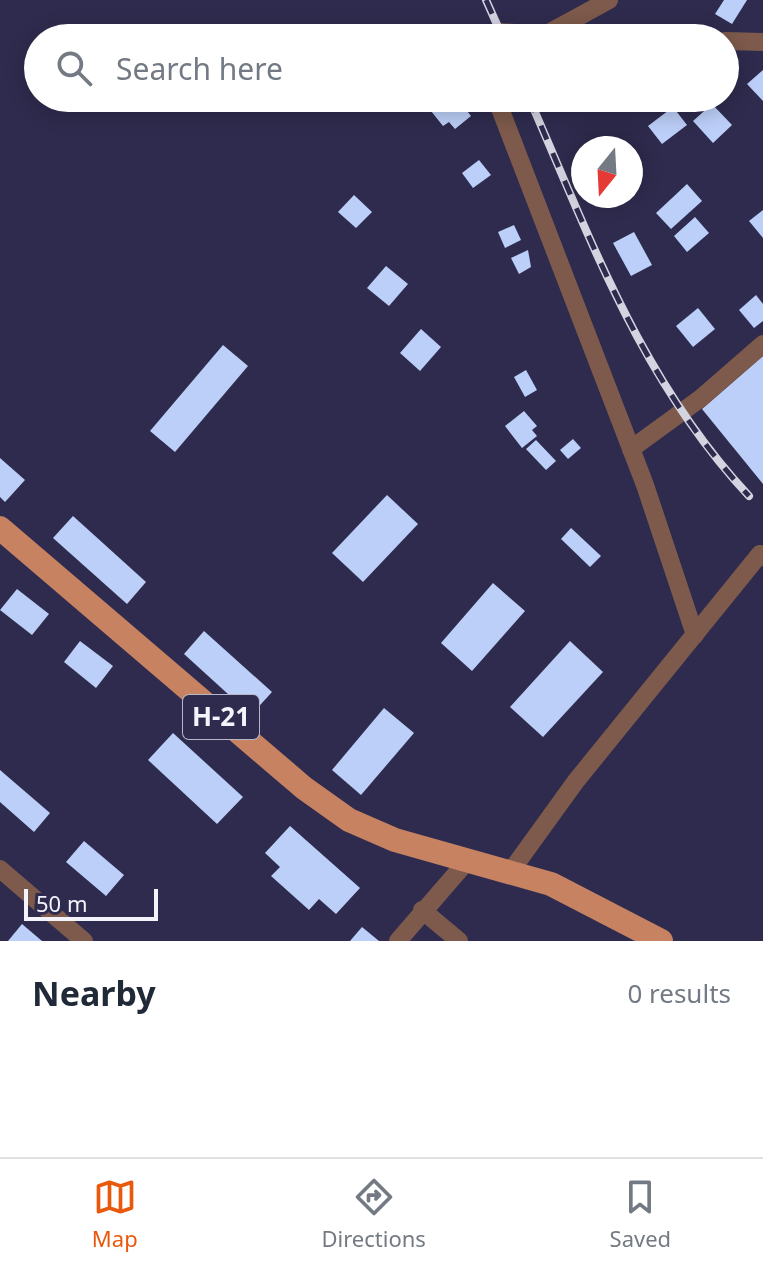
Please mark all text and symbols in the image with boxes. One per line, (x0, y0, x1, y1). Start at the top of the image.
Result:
search box (24, 24, 739, 112)
icon: search (52, 46, 96, 90)
text: Search here (116, 48, 283, 89)
north arrow (571, 136, 643, 208)
road number: Н-21 (183, 695, 259, 739)
scale bar (24, 885, 158, 921)
text: 50 m (36, 888, 87, 918)
text: Nearby (32, 970, 156, 1016)
text: 0 results (627, 975, 731, 1011)
tab: Map (92, 1175, 138, 1253)
tab: Directions (321, 1175, 426, 1253)
tab: Saved (610, 1175, 671, 1253)

